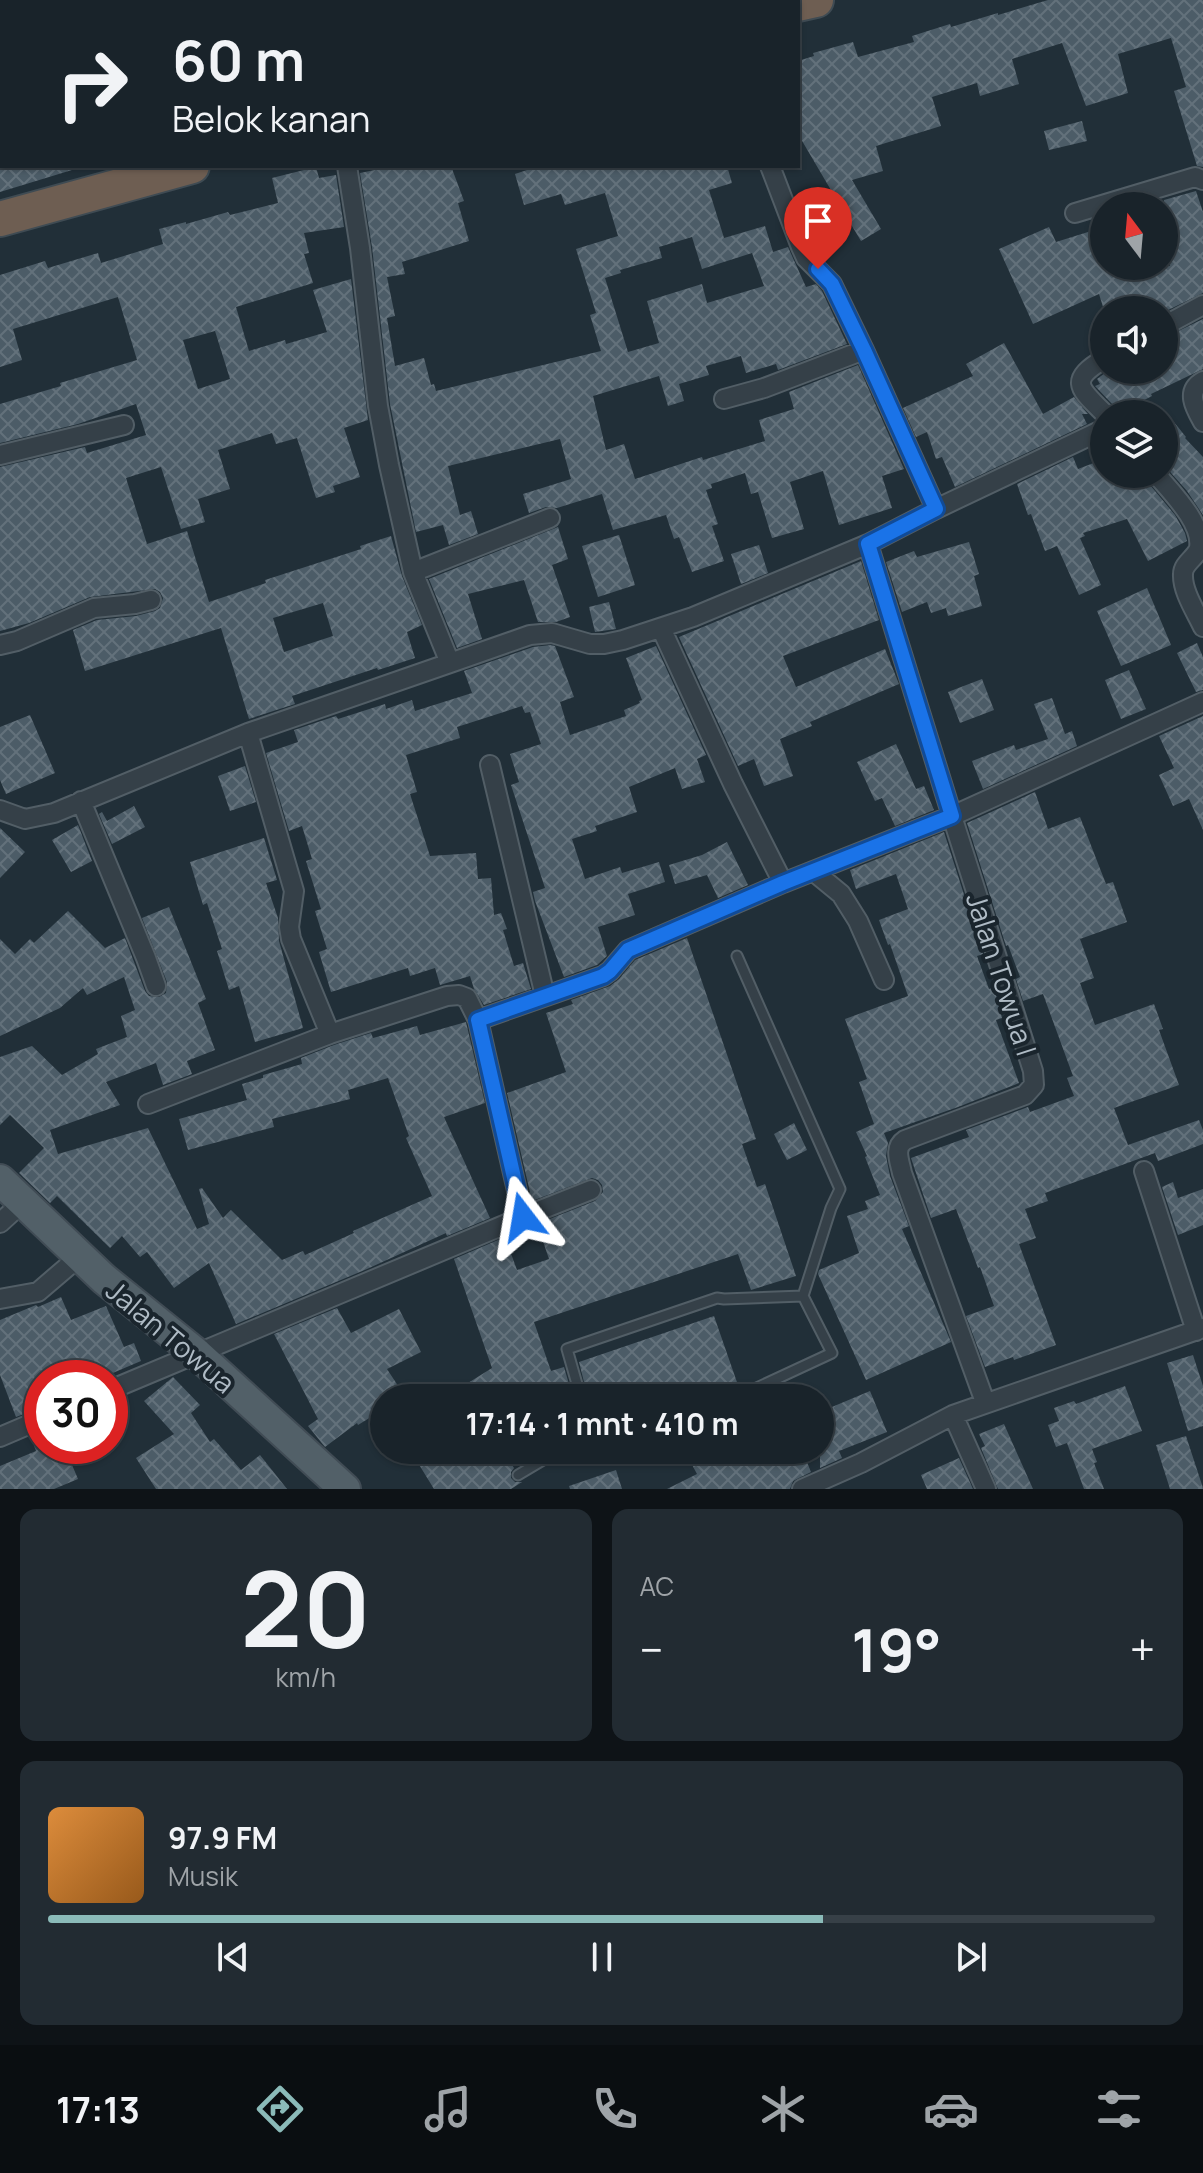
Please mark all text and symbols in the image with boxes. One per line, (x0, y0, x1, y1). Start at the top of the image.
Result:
text: 60 m (172, 21, 305, 98)
icon: right (40, 32, 144, 136)
text: Belok kanan (172, 94, 371, 143)
pin (784, 187, 852, 269)
north arrow (1090, 192, 1178, 280)
map controls (1090, 192, 1178, 488)
icon: arrive (796, 199, 840, 243)
button: sound (1090, 296, 1178, 384)
button: layers (1090, 400, 1178, 488)
street label: Jalan Towua I (958, 888, 1046, 1060)
position arrow (481, 1175, 565, 1259)
street label: Jalan Towua (99, 1271, 243, 1401)
speed limit sign: 30 (24, 1360, 128, 1464)
text: 17:14 · 1 mnt · 410 m (466, 1403, 738, 1444)
text: 20 (241, 1536, 371, 1678)
text: AC (640, 1568, 674, 1604)
text: 19° (851, 1608, 942, 1690)
text: − (640, 1619, 663, 1679)
text: + (1130, 1619, 1155, 1679)
text: km/h (276, 1659, 336, 1695)
text: 97.9 FM (168, 1817, 277, 1858)
text: Musik (168, 1858, 238, 1894)
icon: previous (211, 1935, 255, 1979)
icon: pause (580, 1935, 624, 1979)
icon: next (949, 1935, 993, 1979)
icon: directions (252, 2081, 308, 2137)
icon: music (420, 2081, 476, 2137)
icon: phone (587, 2081, 643, 2137)
icon: climate (755, 2081, 811, 2137)
icon: car (923, 2081, 979, 2137)
icon: filters (1091, 2081, 1147, 2137)
text: 17:13 (56, 2085, 140, 2134)

